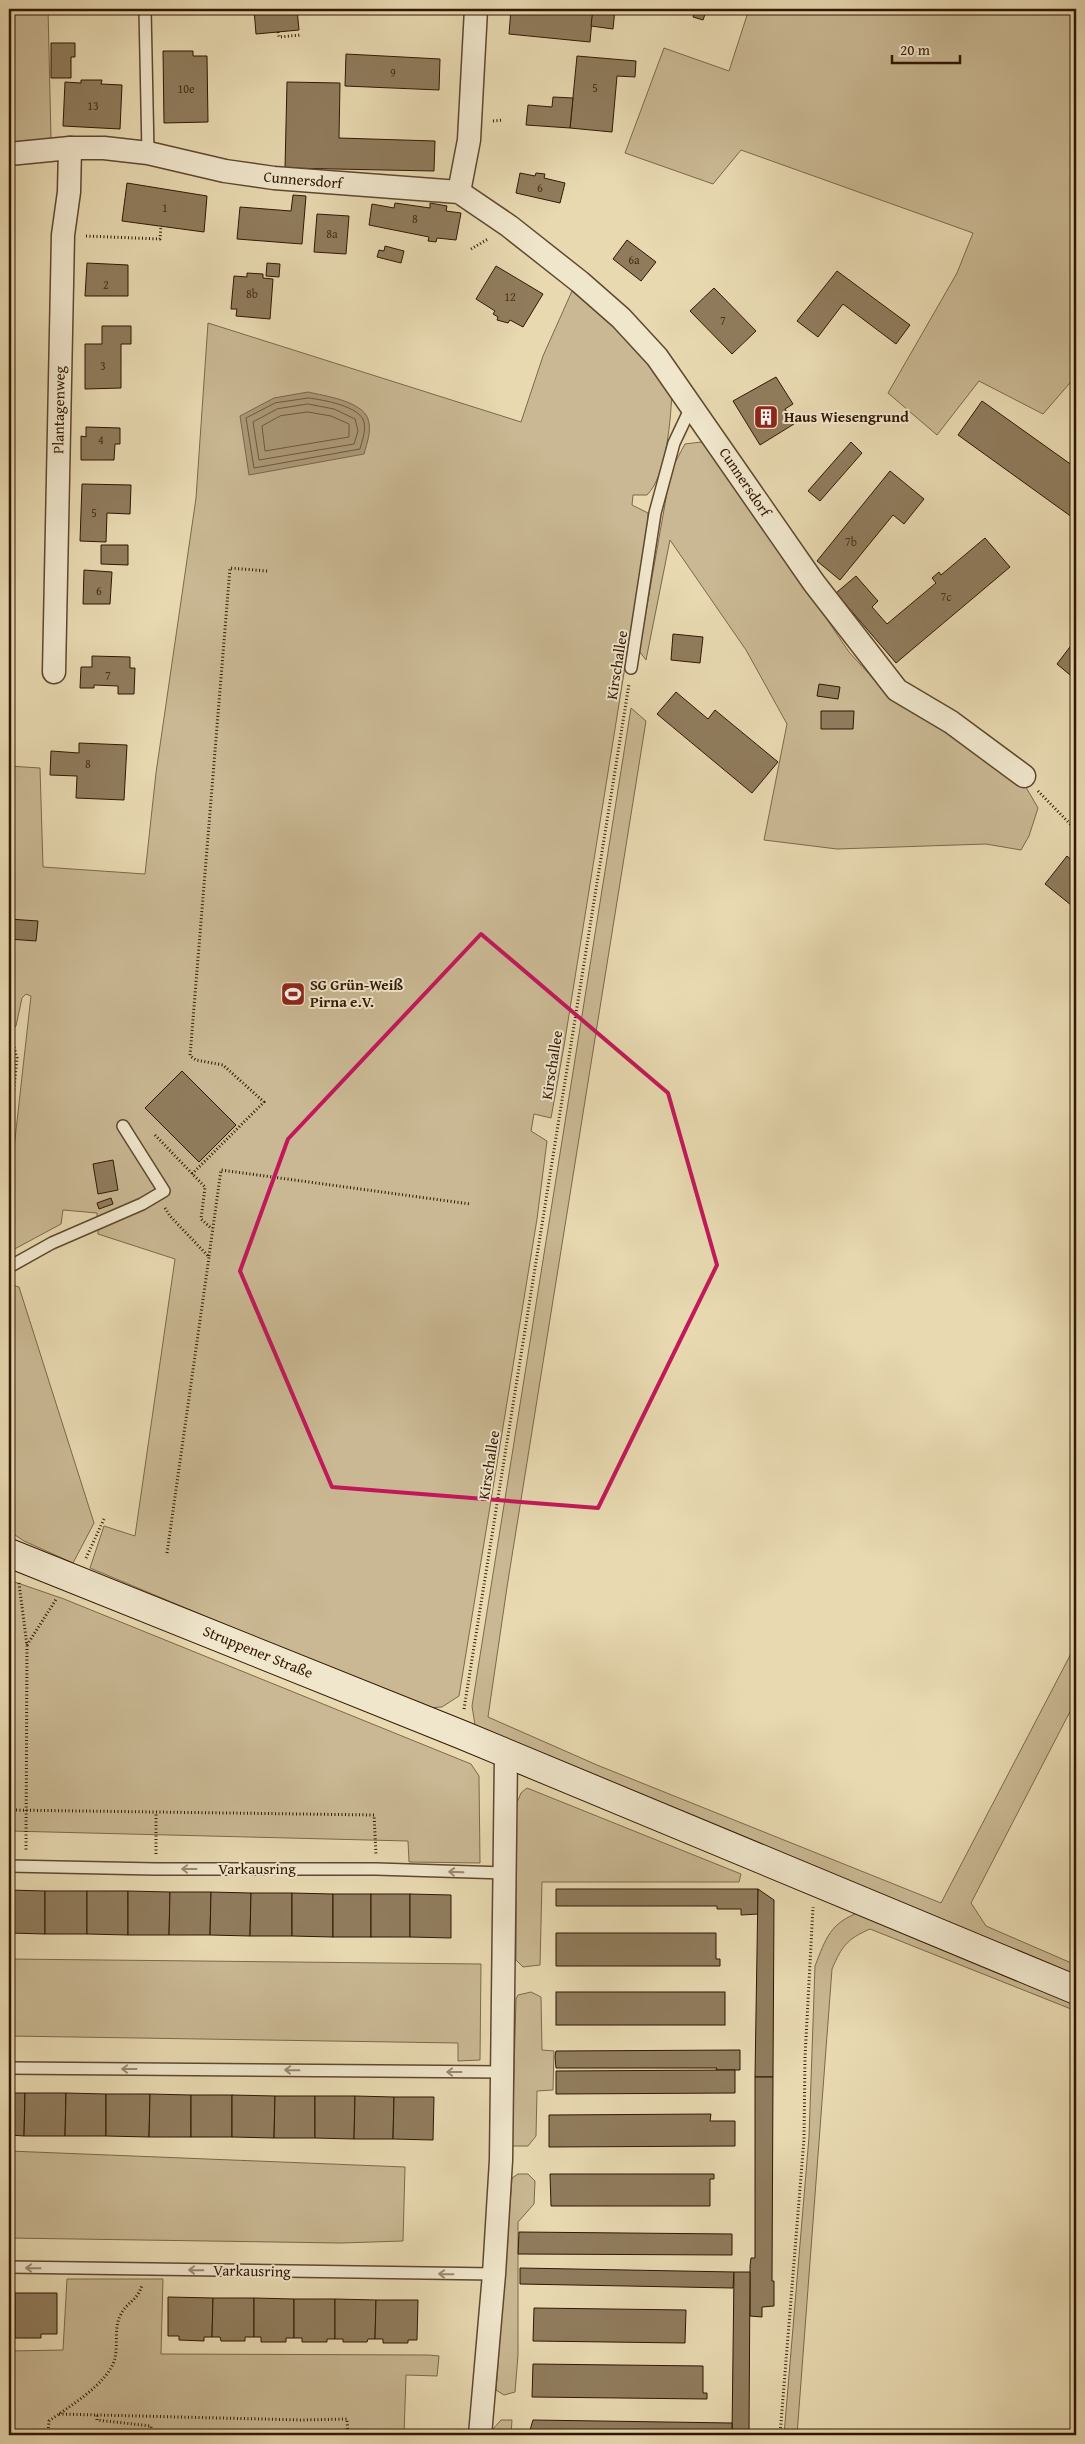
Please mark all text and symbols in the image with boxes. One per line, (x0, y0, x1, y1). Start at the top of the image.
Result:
scale bar (892, 32, 960, 64)
text: 20 m (900, 39, 931, 60)
house number: 9 (390, 64, 396, 81)
house number: 5 (592, 79, 598, 96)
house number: 10e (177, 80, 195, 97)
house number: 13 (87, 97, 99, 114)
street label: Cunnersdorf (263, 166, 345, 194)
house number: 6 (537, 179, 543, 196)
house number: 1 (162, 199, 168, 216)
house number: 8 (412, 210, 418, 227)
house number: 8a (326, 225, 338, 242)
house number: 6a (628, 251, 640, 268)
house number: 2 (103, 276, 109, 293)
house number: 8b (246, 285, 258, 302)
house number: 12 (504, 288, 516, 305)
house number: 7 (720, 312, 726, 329)
house number: 3 (100, 357, 106, 374)
street label: Plantagenweg (47, 365, 70, 454)
building icon: Haus Wiesengrund (753, 404, 779, 430)
place label: Haus Wiesengrund (784, 406, 909, 427)
house number: 4 (98, 431, 104, 448)
street label: Cunnersdorf (715, 443, 777, 522)
house number: 5 (91, 504, 97, 521)
house number: 7b (845, 533, 857, 550)
house number: 6 (96, 582, 102, 599)
house number: 7c (940, 588, 952, 605)
street label: Kirschallee (601, 629, 632, 701)
house number: 7 (105, 667, 111, 684)
house number: 8 (85, 755, 91, 772)
place label: SG Grün-Weiß Pirna e.V. (310, 974, 403, 1012)
sports icon: SG Grün-Weiß Pirna e.V. (280, 981, 306, 1007)
street label: Kirschallee (536, 1029, 567, 1101)
street label: Kirschallee (473, 1429, 504, 1501)
street label: Struppener Straße (200, 1620, 316, 1683)
street label: Varkausring (218, 1858, 296, 1879)
one-way arrow (181, 1864, 197, 1874)
one-way arrow (448, 1867, 464, 1876)
one-way arrow (122, 2064, 138, 2074)
one-way arrow (284, 2065, 300, 2075)
one-way arrow (447, 2067, 463, 2077)
street label: Varkausring (213, 2259, 291, 2282)
one-way arrow (25, 2263, 41, 2272)
one-way arrow (188, 2265, 204, 2275)
one-way arrow (438, 2269, 454, 2278)

